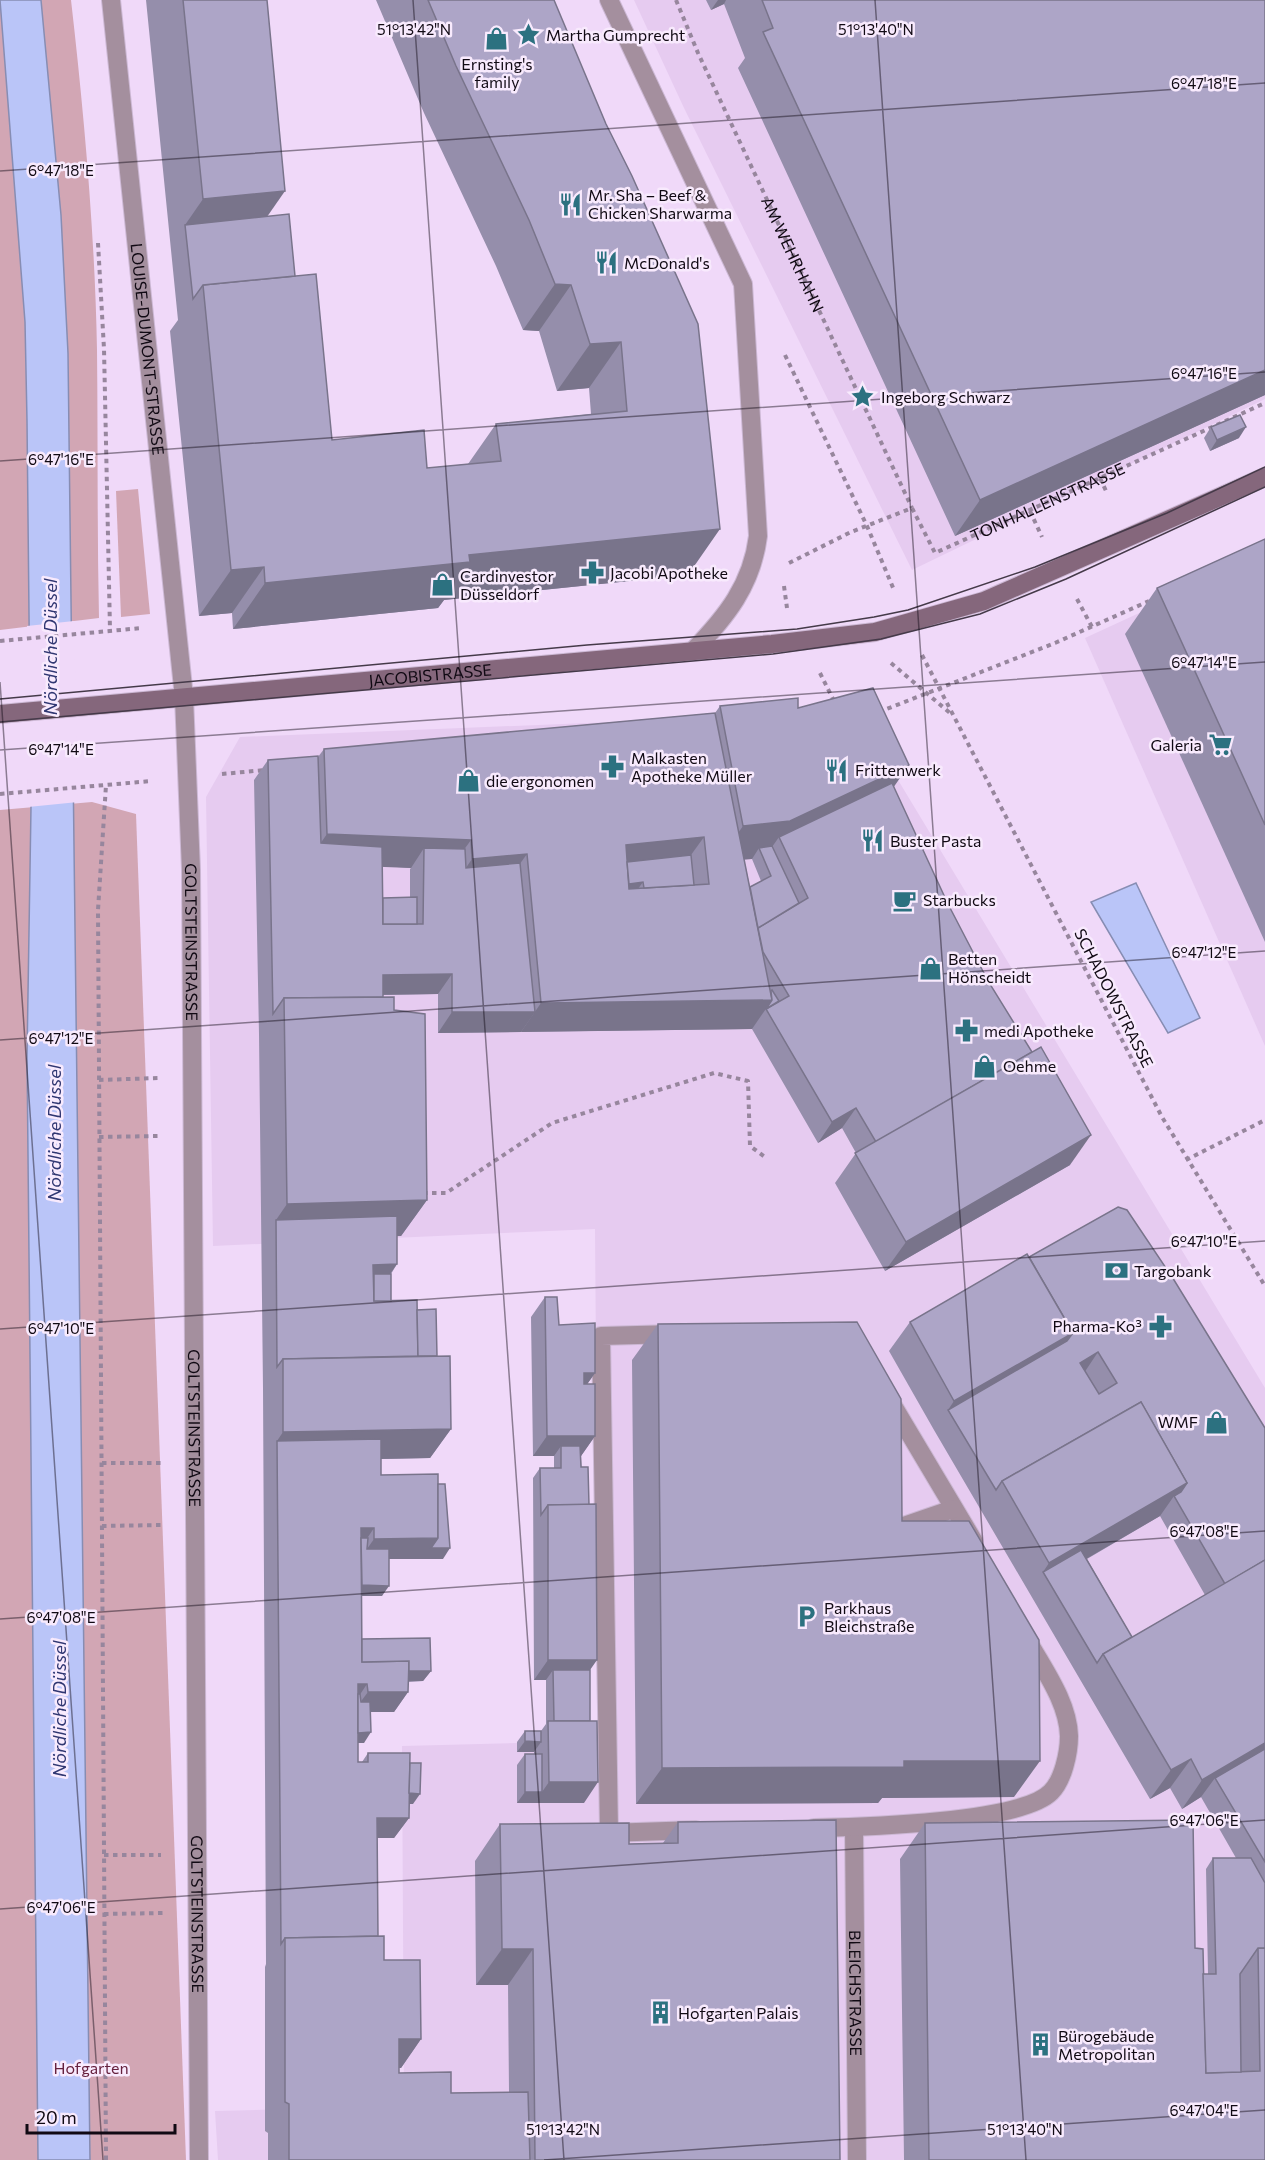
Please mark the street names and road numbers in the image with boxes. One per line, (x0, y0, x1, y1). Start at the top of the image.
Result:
street label: AM WEHRHAHN (758, 194, 828, 315)
street label: LOUISE-DUMONT-STRASSE (128, 242, 169, 456)
street label: TONHALLENSTRASSE (967, 458, 1127, 545)
street label: JACOBISTRASSE (368, 659, 493, 690)
street label: GOLTSTEINSTRASSE (182, 863, 202, 1021)
street label: SCHADOWSTRASSE (1071, 925, 1158, 1070)
street label: GOLTSTEINSTRASSE (185, 1349, 205, 1507)
street label: GOLTSTEINSTRASSE (188, 1835, 208, 1993)
street label: BLEICHSTRASSE (846, 1930, 866, 2056)

